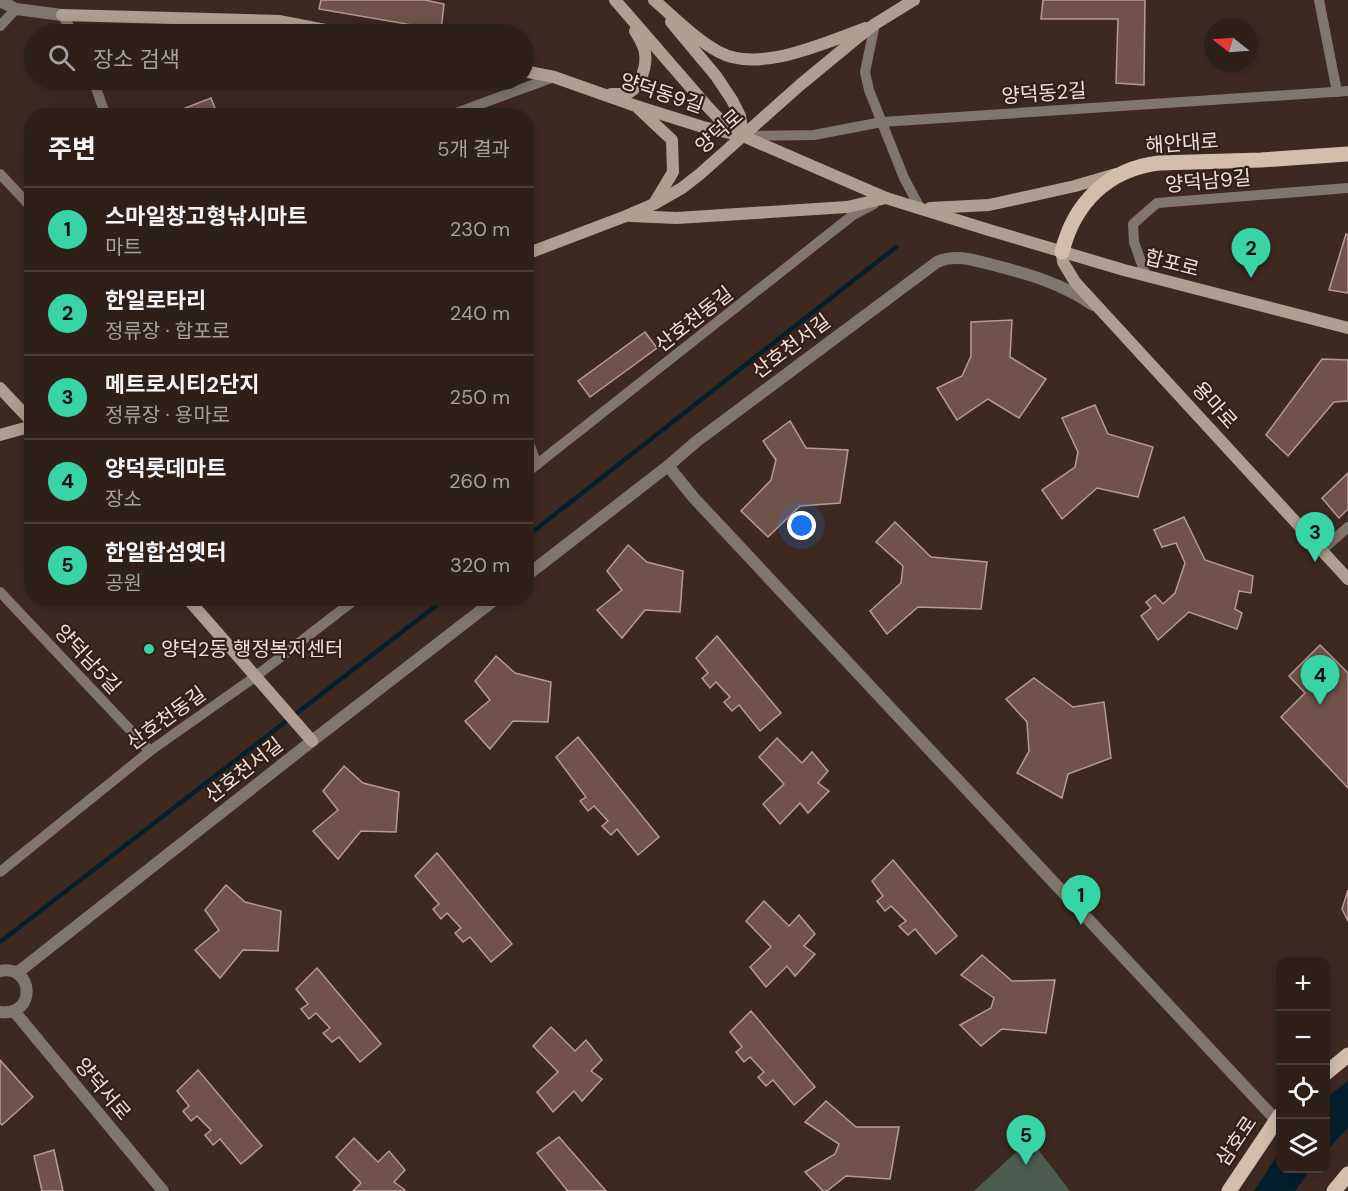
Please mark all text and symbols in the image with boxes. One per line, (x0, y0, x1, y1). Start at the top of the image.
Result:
north arrow (1204, 18, 1258, 72)
search box (24, 24, 534, 90)
icon: search (45, 41, 78, 74)
text: 장소 검색 (93, 45, 180, 74)
street label: 양덕동9길 (617, 67, 707, 119)
street label: 양덕동2길 (1001, 77, 1087, 109)
street label: 양덕로 (690, 103, 748, 159)
street label: 해안대로 (1144, 127, 1220, 159)
text: 주변 (48, 132, 96, 166)
text: 5개 결과 (437, 136, 510, 162)
street label: 양덕남9길 (1164, 164, 1252, 198)
text: 스마일창고형낚시마트 (105, 202, 307, 231)
text: 1 (64, 216, 71, 242)
text: 230 m (450, 216, 510, 242)
pin: 2 (1232, 228, 1270, 278)
text: 마트 (105, 234, 142, 260)
street label: 합포로 (1142, 244, 1202, 282)
street label: 산호천동길 (650, 280, 738, 358)
text: 한일로타리 (105, 286, 206, 315)
text: 2 (62, 300, 73, 326)
text: 240 m (450, 300, 510, 326)
street label: 산호천서길 (746, 308, 836, 384)
text: 정류장 · 합포로 (105, 318, 230, 344)
text: 메트로시티2단지 (105, 370, 259, 399)
street label: 용마로 (1187, 376, 1243, 434)
text: 3 (61, 384, 74, 410)
text: 250 m (449, 384, 510, 410)
text: 정류장 · 용마로 (105, 402, 230, 428)
text: 양덕롯데마트 (105, 454, 226, 483)
text: 4 (61, 468, 74, 494)
text: 260 m (449, 468, 510, 494)
text: 장소 (105, 486, 142, 512)
your location (787, 511, 816, 540)
pin: 3 (1296, 512, 1334, 562)
text: 한일합섬옛터 (105, 538, 226, 567)
text: 5 (61, 552, 74, 578)
text: 320 m (450, 552, 510, 578)
text: 공원 (105, 570, 142, 596)
street label: 양덕남5길 (49, 619, 127, 699)
place label: 양덕2동 행정복지센터 (161, 636, 343, 662)
marker: 양덕2동 행정복지센터 (142, 642, 156, 656)
pin: 4 (1300, 656, 1340, 705)
street label: 산호천동길 (121, 680, 211, 756)
street label: 산호천서길 (200, 731, 288, 809)
pin: 1 (1062, 876, 1100, 925)
map controls (1276, 957, 1330, 1173)
button: + (1276, 957, 1330, 1011)
button: − (1276, 1011, 1330, 1065)
street label: 양덕서로 (69, 1052, 137, 1126)
button: locate (1276, 1065, 1330, 1119)
street label: 삼호로 (1210, 1111, 1262, 1171)
pin: 5 (1006, 1116, 1046, 1165)
button: layers (1276, 1119, 1330, 1173)

